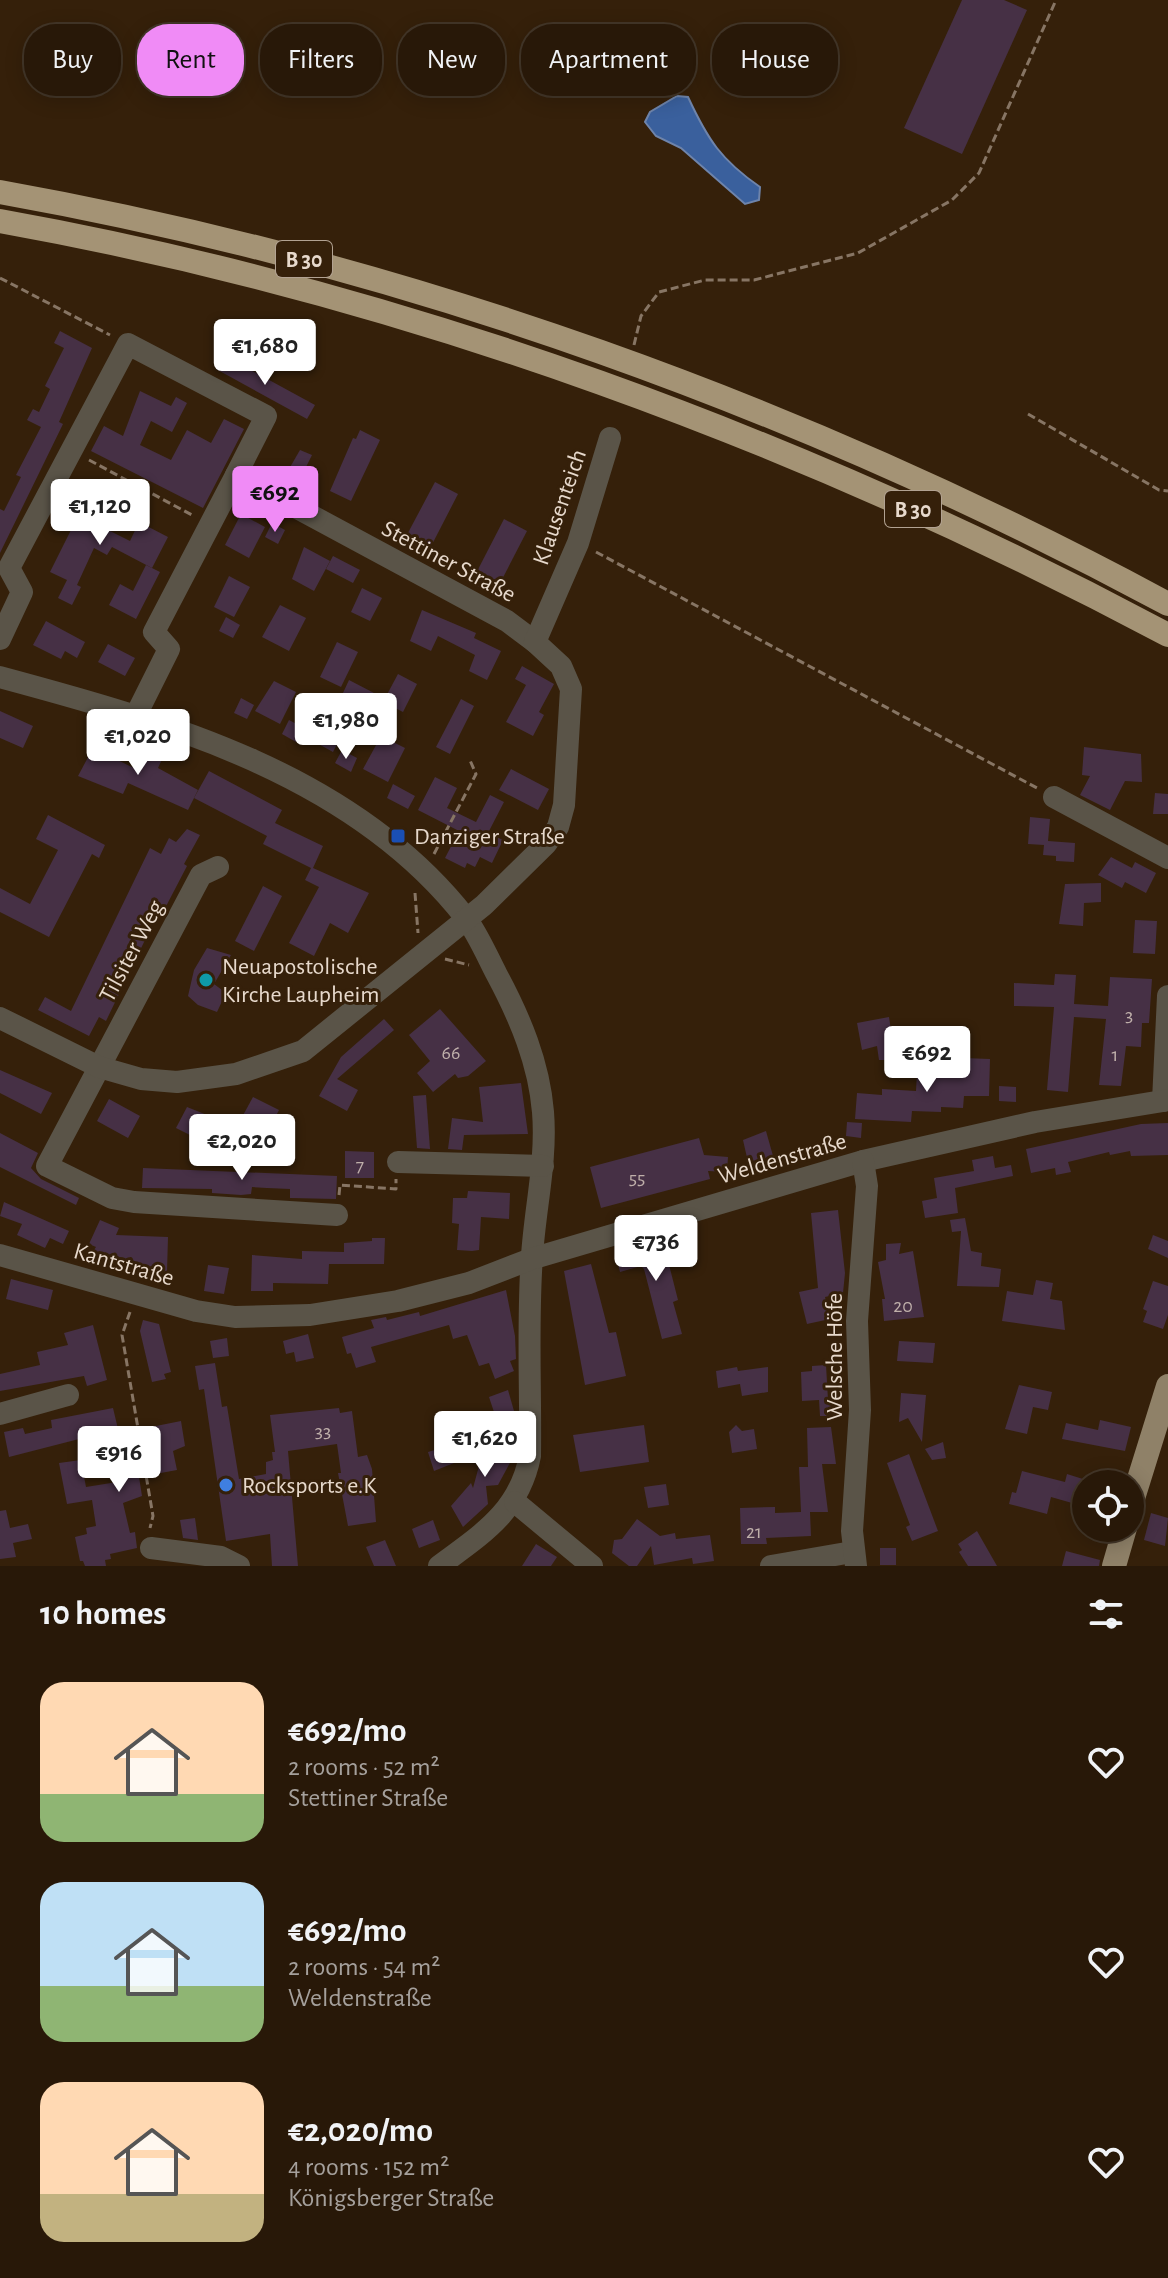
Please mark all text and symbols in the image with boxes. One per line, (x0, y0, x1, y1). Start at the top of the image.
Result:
chip: Buy (24, 24, 121, 96)
chip: Rent (137, 24, 244, 96)
chip: Filters (260, 24, 382, 96)
chip: New (398, 24, 505, 96)
chip: Apartment (521, 24, 696, 96)
chip: House (712, 24, 838, 96)
road number: B 30 (276, 241, 332, 277)
pin: €1,680 (200, 319, 330, 387)
text: €1,680 (232, 332, 298, 358)
street label: Klausenteich (529, 446, 591, 568)
pin: €692 (228, 466, 322, 534)
pin: €1,120 (35, 479, 165, 547)
text: €692 (250, 479, 300, 505)
road number: B 30 (885, 491, 941, 527)
text: €1,120 (69, 492, 131, 518)
street label: Stettiner Straße (378, 517, 519, 607)
pin: €1,980 (281, 693, 411, 761)
text: €1,980 (313, 706, 379, 732)
pin: €1,020 (73, 709, 203, 777)
text: €1,020 (105, 722, 171, 748)
place label: Danziger Straße (414, 825, 565, 849)
marker: Danziger Straße (389, 827, 407, 845)
street label: Tilsiter Weg (95, 896, 169, 1006)
place label: Neuapostolische Kirche Laupheim (222, 955, 380, 1007)
marker: Neuapostolische Kirche Laupheim (197, 971, 215, 989)
house number: 3 (1125, 1005, 1133, 1025)
pin: €692 (880, 1026, 974, 1094)
text: €692 (902, 1039, 952, 1065)
house number: 66 (442, 1043, 460, 1063)
house number: 1 (1112, 1045, 1118, 1065)
pin: €2,020 (177, 1114, 307, 1182)
text: €2,020 (207, 1127, 277, 1153)
street label: Weldenstraße (715, 1129, 849, 1189)
house number: 7 (356, 1156, 364, 1176)
house number: 55 (629, 1168, 645, 1188)
pin: €736 (609, 1215, 703, 1283)
text: €736 (632, 1228, 680, 1254)
street label: Kantstraße (71, 1239, 177, 1291)
street label: Welsche Höfe (823, 1293, 847, 1421)
house number: 20 (893, 1296, 913, 1316)
pin: €1,620 (420, 1411, 550, 1479)
house number: 33 (315, 1421, 331, 1441)
text: €1,620 (452, 1424, 518, 1450)
pin: €916 (72, 1426, 166, 1494)
text: €916 (96, 1439, 142, 1465)
map controls (1072, 1470, 1144, 1542)
button: locate (1072, 1470, 1144, 1542)
place label: Rocksports e.K (242, 1474, 377, 1498)
marker: Rocksports e.K (217, 1476, 235, 1494)
house number: 21 (746, 1522, 762, 1542)
icon: filters (1084, 1592, 1128, 1636)
text: 10 homes (40, 1597, 166, 1631)
icon: home (104, 1714, 200, 1810)
text: €692/mo (288, 1714, 407, 1748)
icon: heart (1084, 1740, 1128, 1784)
text: 2 rooms · 52 m² (288, 1754, 440, 1780)
text: Stettiner Straße (288, 1785, 448, 1811)
icon: home (104, 1914, 200, 2010)
text: €692/mo (288, 1914, 407, 1948)
icon: heart (1084, 1940, 1128, 1984)
text: 2 rooms · 54 m² (288, 1954, 440, 1980)
text: Weldenstraße (288, 1985, 432, 2011)
icon: home (104, 2114, 200, 2210)
text: €2,020/mo (288, 2114, 433, 2148)
icon: heart (1084, 2140, 1128, 2184)
text: 4 rooms · 152 m² (288, 2154, 449, 2180)
text: Königsberger Straße (288, 2185, 494, 2211)

